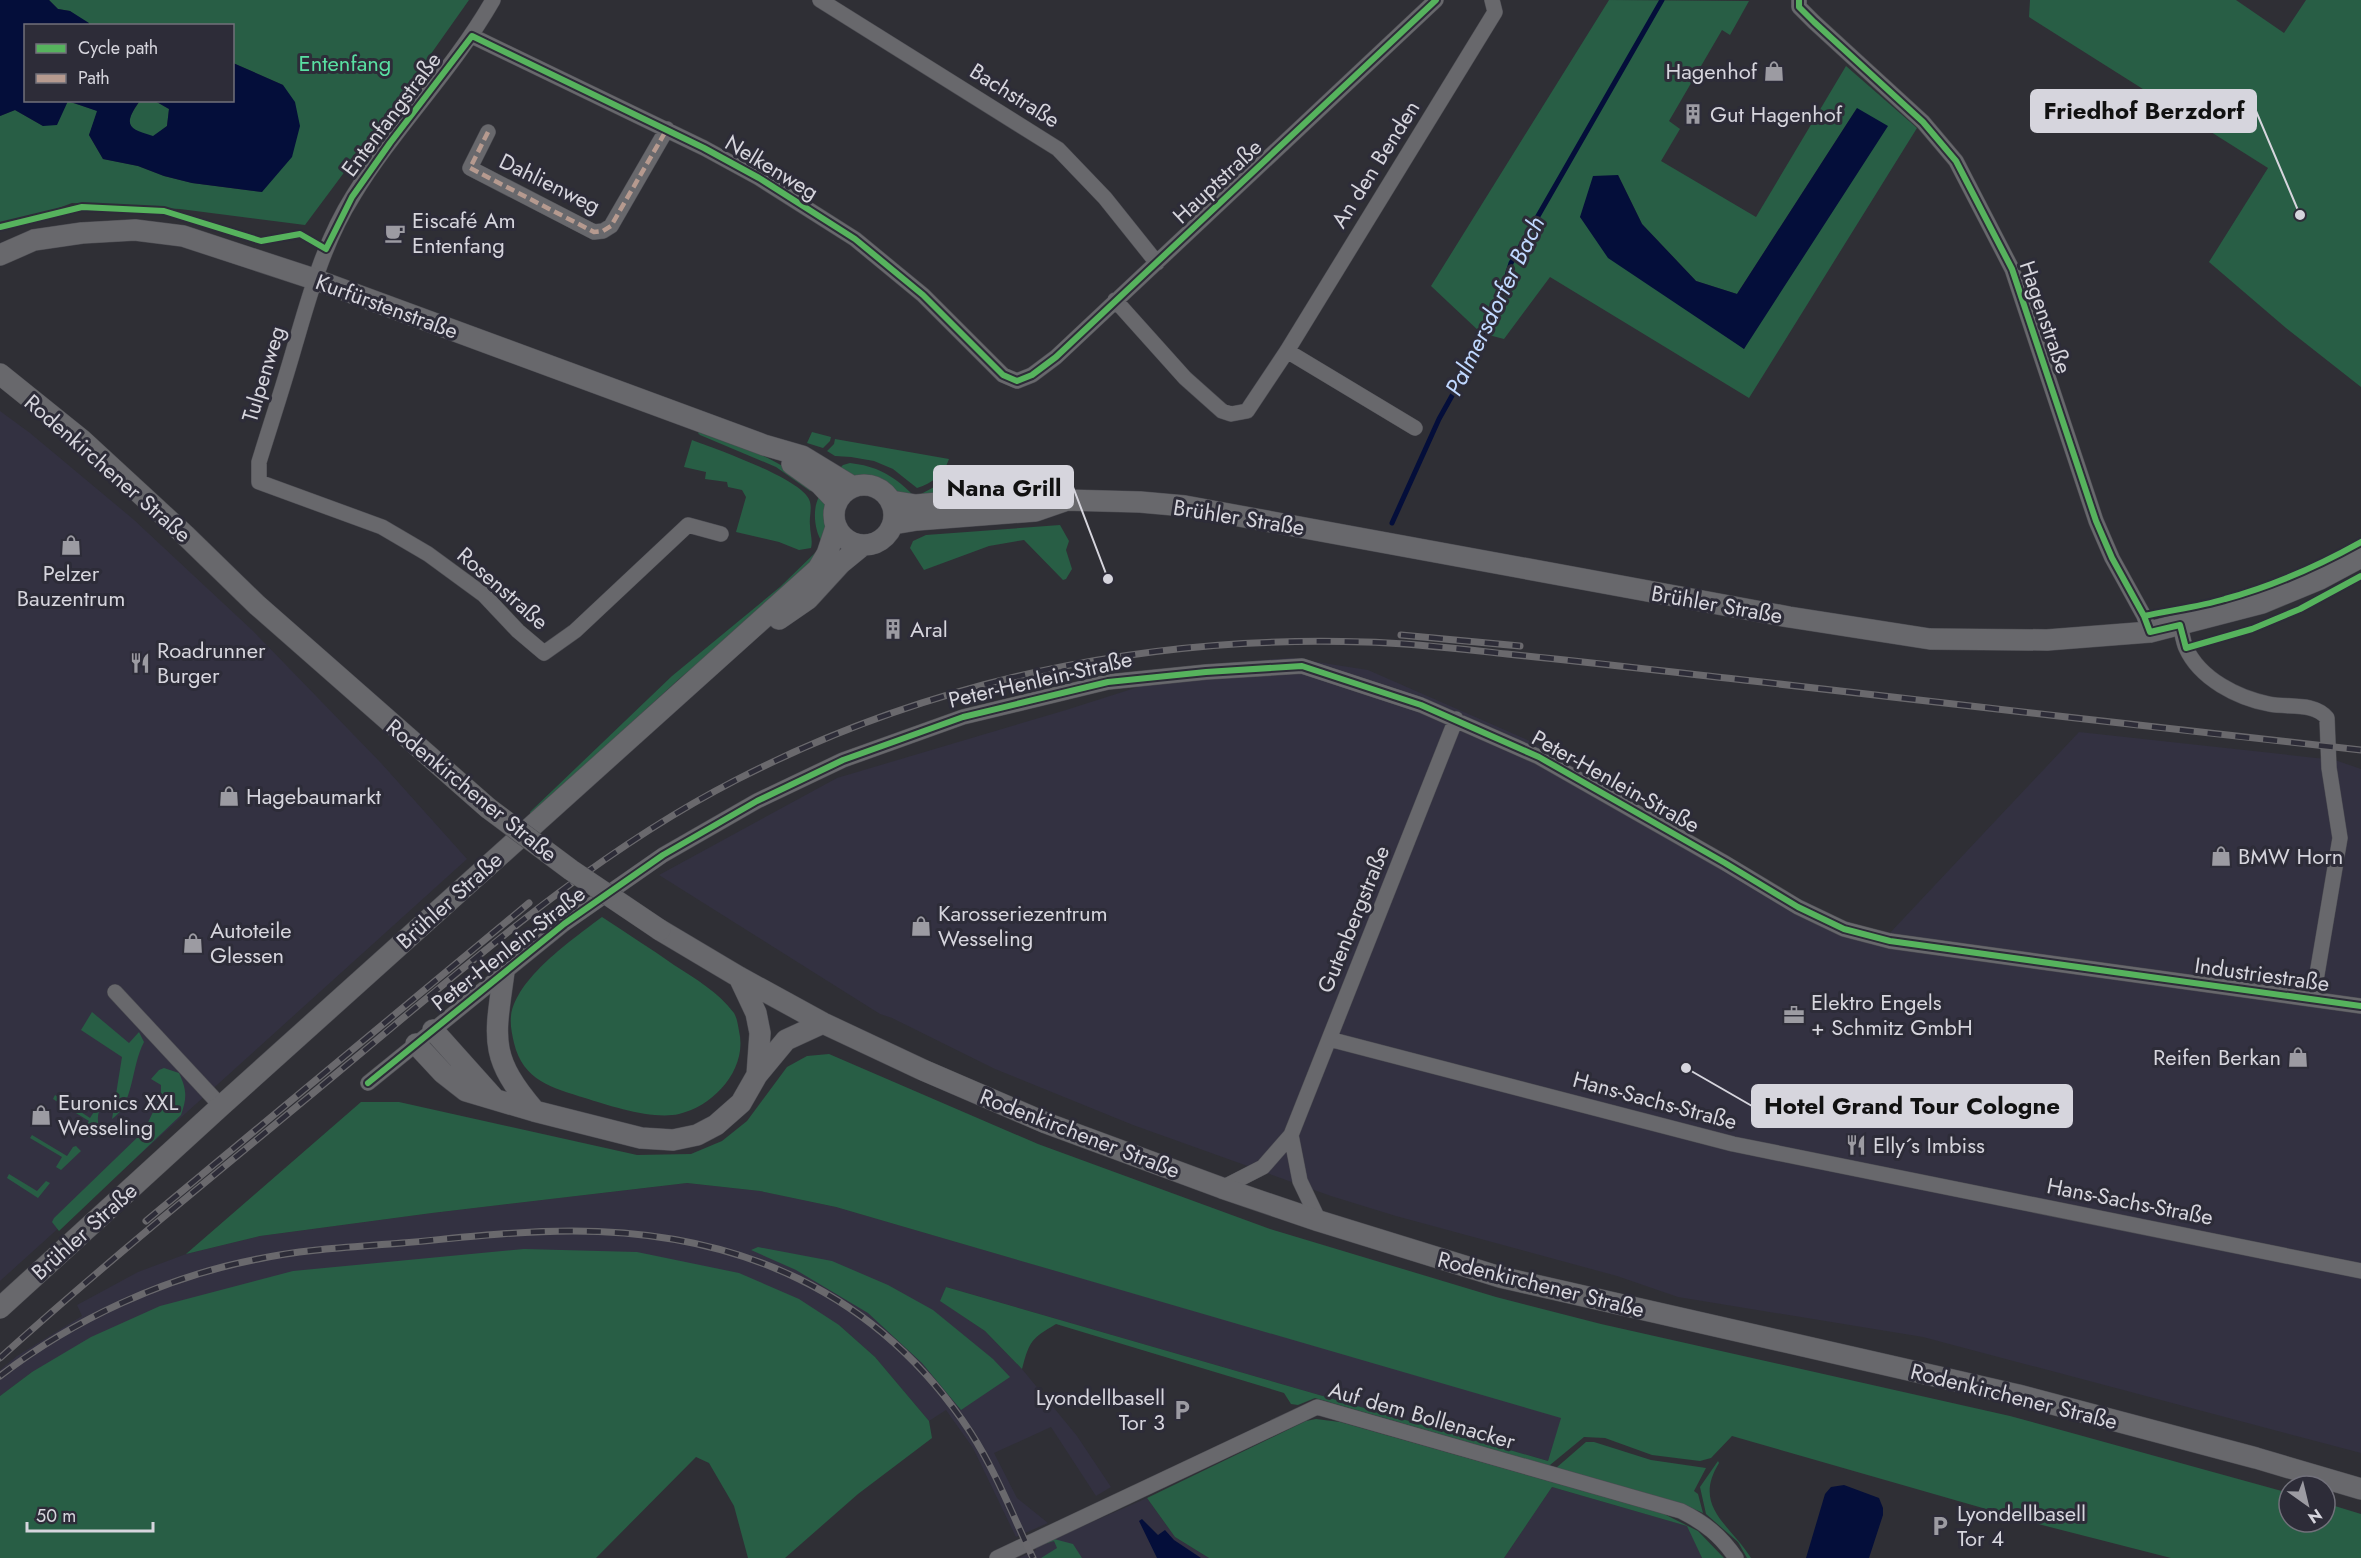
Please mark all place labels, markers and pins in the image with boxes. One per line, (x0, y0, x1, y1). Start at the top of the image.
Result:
place label: Hagenhof (1665, 55, 1758, 87)
shop icon: Hagenhof (1762, 59, 1786, 83)
callout: Friedhof Berzdorf (2031, 90, 2256, 132)
place label: Gut Hagenhof (1710, 98, 1843, 130)
building icon: Gut Hagenhof (1681, 102, 1705, 126)
place label: Eiscafé Am Entenfang (412, 204, 516, 261)
cafe icon: Eiscafé Am Entenfang (383, 221, 407, 245)
callout: Nana Grill (934, 466, 1073, 508)
shop icon: Pelzer Bauzentrum (59, 533, 83, 557)
place label: Pelzer Bauzentrum (17, 557, 125, 614)
place label: Aral (910, 613, 948, 645)
building icon: Aral (881, 617, 905, 641)
place label: Roadrunner Burger (157, 634, 266, 691)
restaurant icon: Roadrunner Burger (128, 651, 152, 675)
place label: Hagebaumarkt (246, 780, 382, 812)
shop icon: Hagebaumarkt (217, 784, 241, 808)
place label: BMW Horn (2238, 840, 2343, 872)
shop icon: BMW Horn (2209, 844, 2233, 868)
place label: Karosseriezentrum Wesseling (938, 897, 1108, 954)
place label: Autoteile Glessen (210, 914, 292, 971)
shop icon: Karosseriezentrum Wesseling (909, 914, 933, 938)
shop icon: Autoteile Glessen (181, 931, 205, 955)
place label: Elektro Engels + Schmitz GmbH (1811, 986, 1973, 1043)
office icon: Elektro Engels + Schmitz GmbH (1782, 1003, 1806, 1027)
place label: Reifen Berkan (2153, 1041, 2281, 1073)
shop icon: Reifen Berkan (2286, 1045, 2310, 1069)
callout: Hotel Grand Tour Cologne (1752, 1085, 2072, 1127)
place label: Euronics XXL Wesseling (58, 1086, 179, 1143)
shop icon: Euronics XXL Wesseling (29, 1103, 53, 1127)
place label: Elly´s Imbiss (1873, 1129, 1985, 1161)
restaurant icon: Elly´s Imbiss (1844, 1133, 1868, 1157)
place label: Lyondellbasell Tor 3 (1036, 1381, 1165, 1438)
parking icon: Lyondellbasell Tor 3 (1170, 1398, 1194, 1422)
place label: Lyondellbasell Tor 4 (1957, 1497, 2086, 1554)
parking icon: Lyondellbasell Tor 4 (1928, 1514, 1952, 1538)

